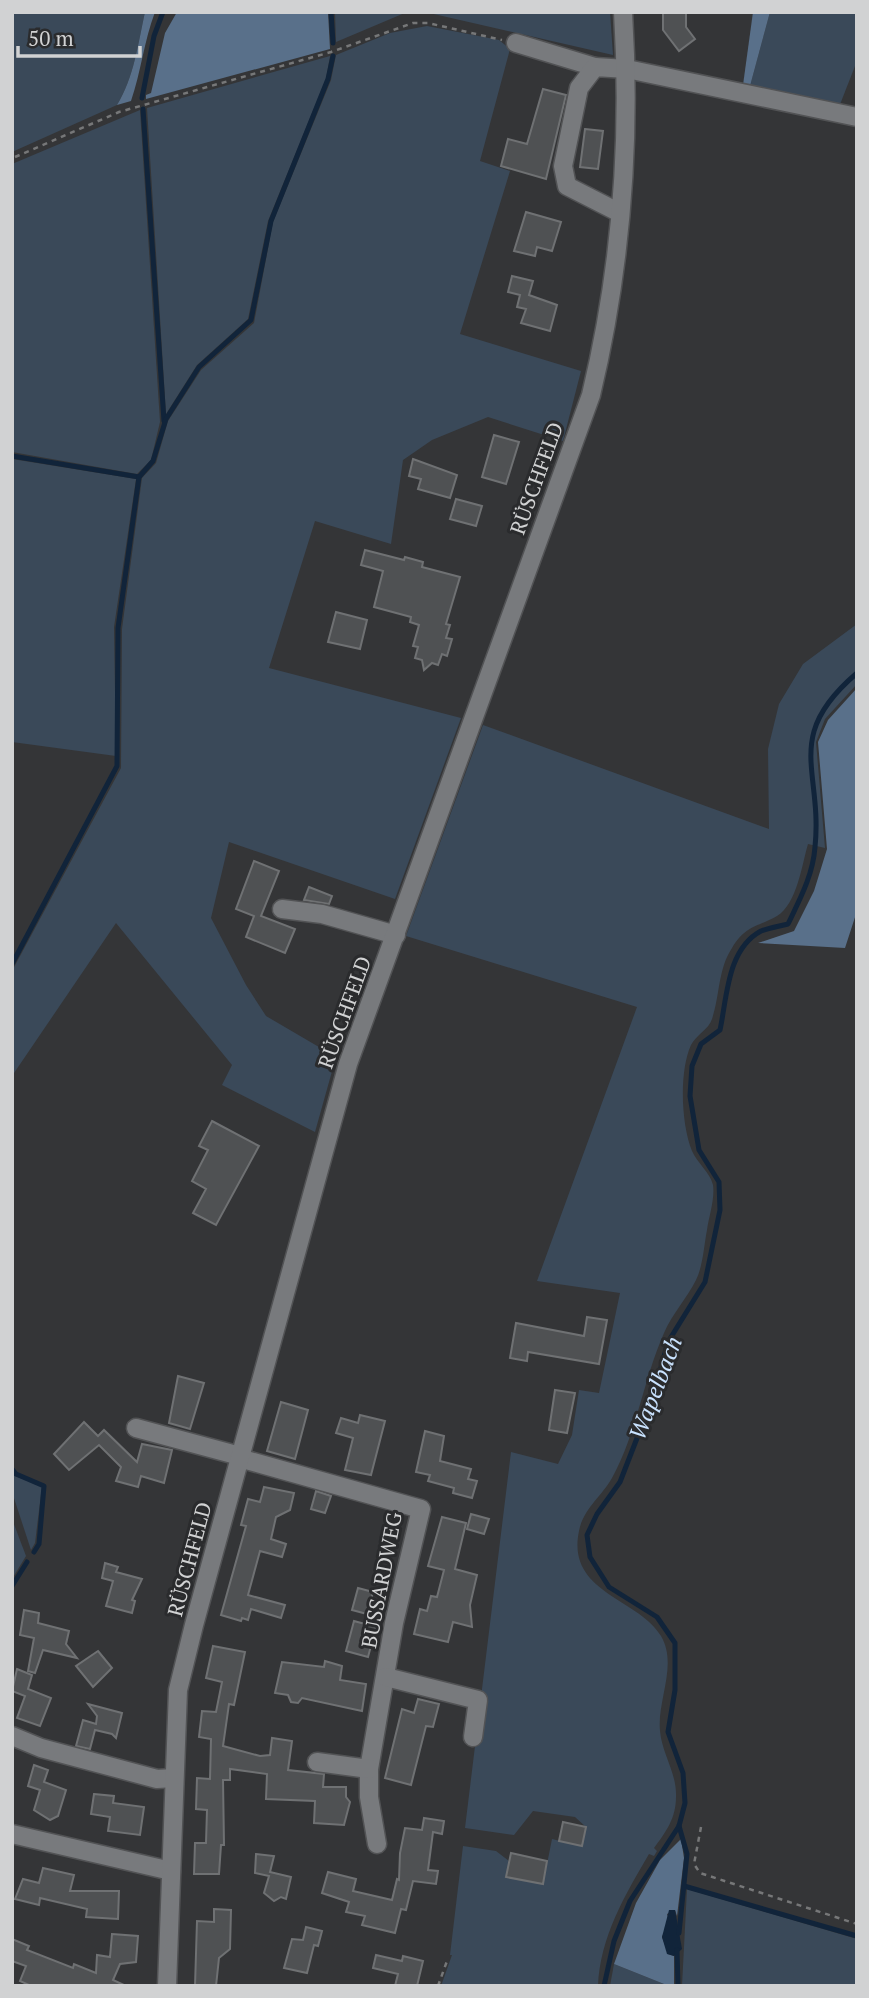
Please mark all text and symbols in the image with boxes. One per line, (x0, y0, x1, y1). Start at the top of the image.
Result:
scale bar (18, 14, 140, 58)
text: 50 m (28, 24, 74, 52)
street label: RÜSCHFELD (503, 418, 569, 538)
street label: RÜSCHFELD (311, 952, 377, 1072)
water label: Wapelbach (621, 1332, 689, 1444)
street label: RÜSCHFELD (160, 1499, 218, 1619)
street label: BUSSARDWEG (354, 1509, 408, 1650)

